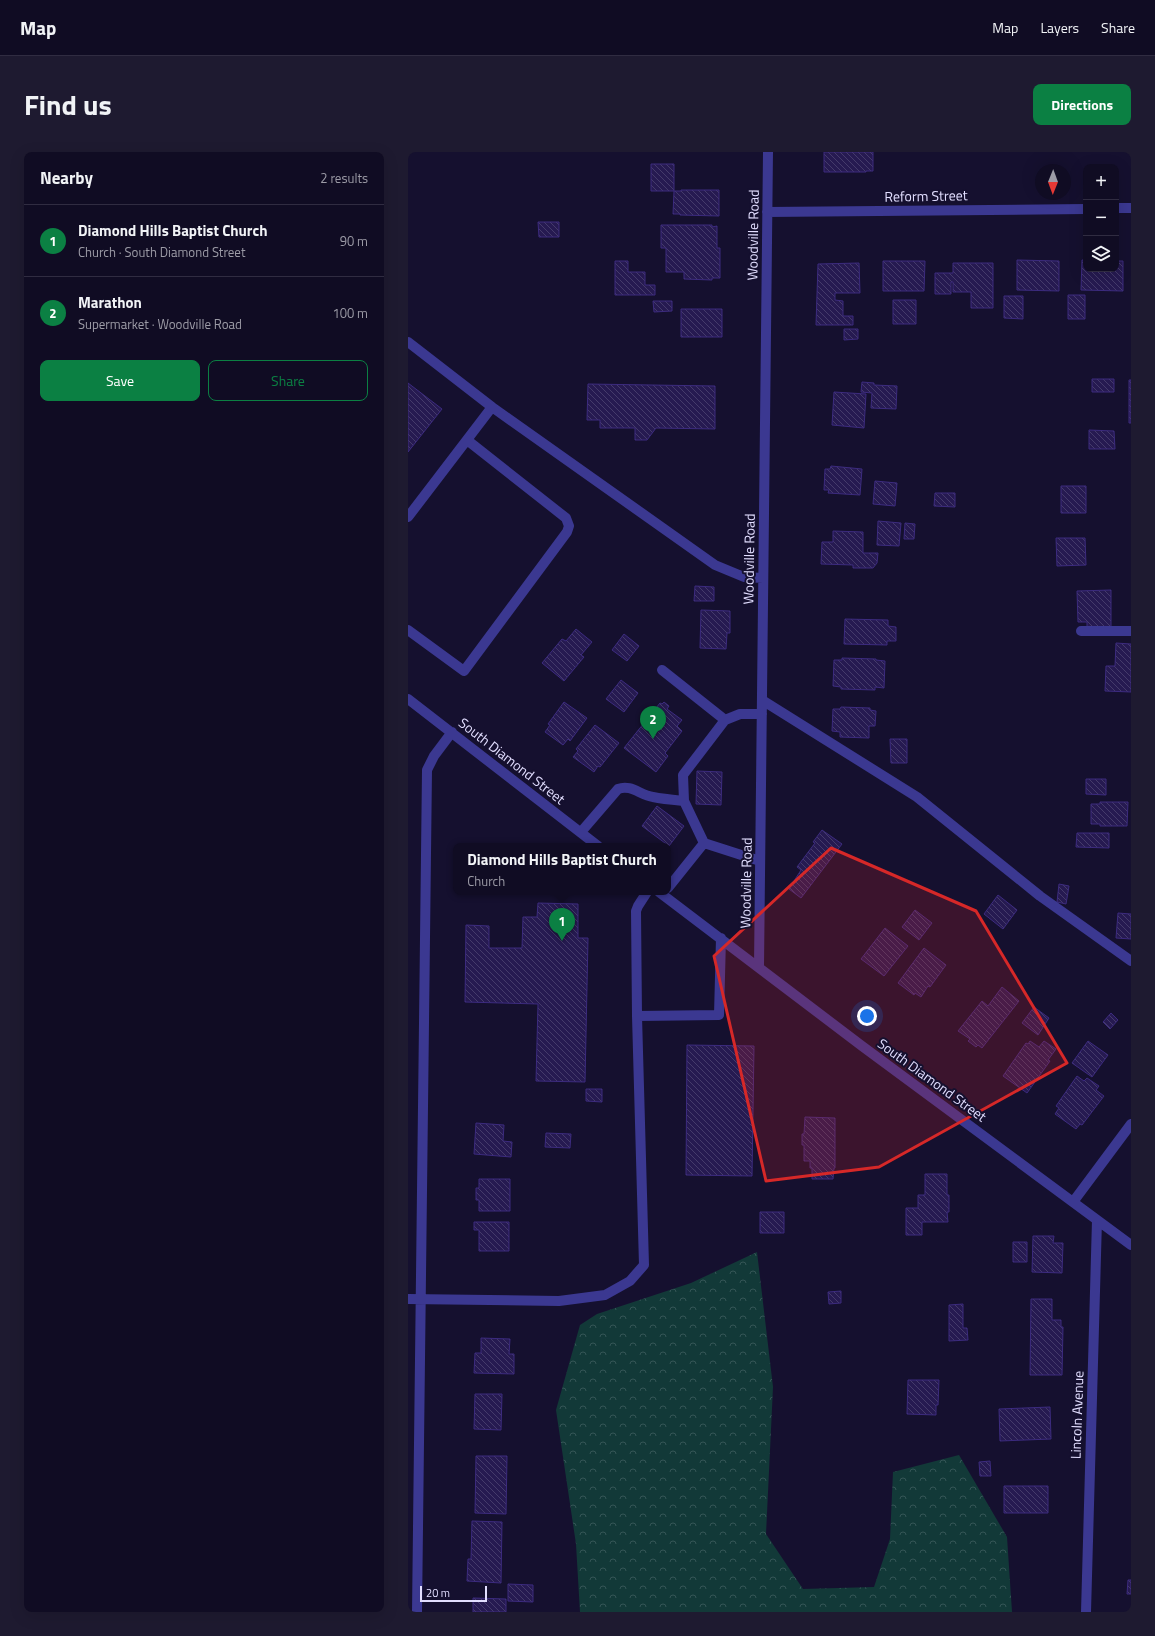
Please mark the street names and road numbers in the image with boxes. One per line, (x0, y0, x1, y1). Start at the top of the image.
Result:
street label: Reform Street (884, 184, 968, 207)
street label: Woodville Road (741, 189, 764, 281)
street label: Woodville Road (737, 513, 760, 605)
street label: South Diamond Street (455, 712, 570, 809)
street label: Woodville Road (734, 837, 757, 929)
street label: South Diamond Street (873, 1033, 991, 1126)
street label: Lincoln Avenue (1064, 1370, 1089, 1459)

